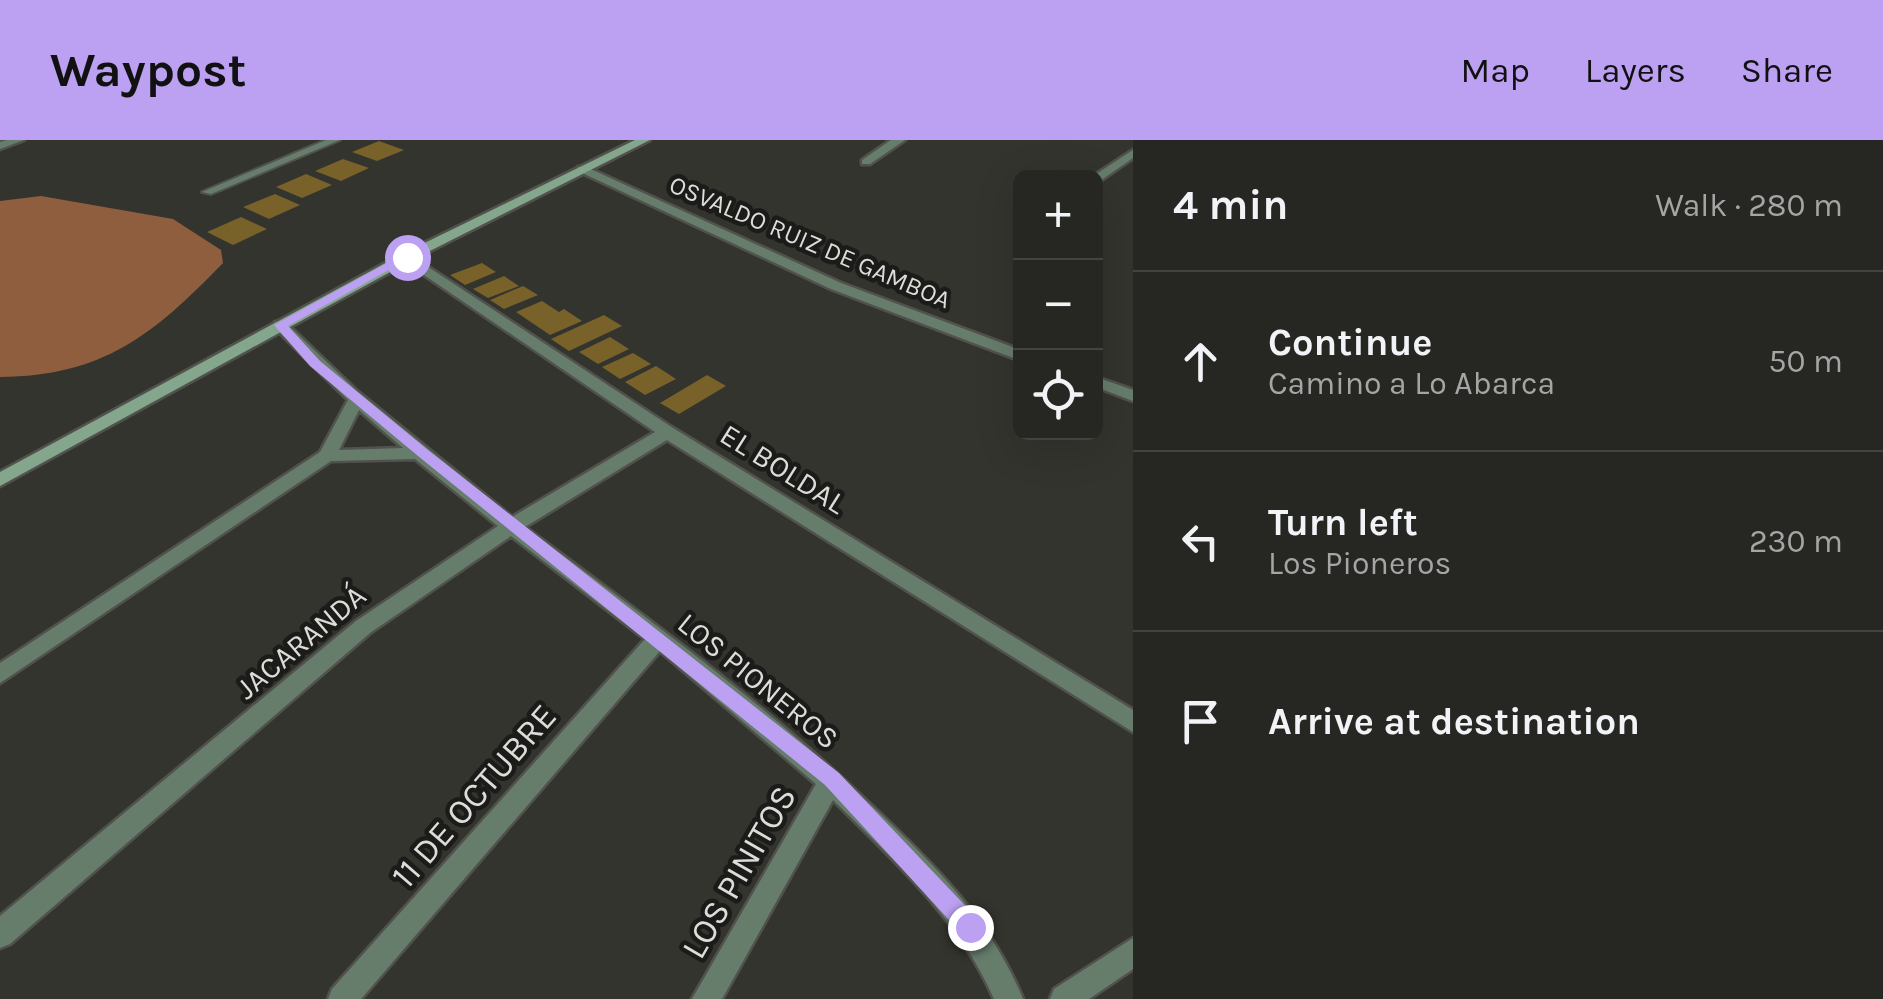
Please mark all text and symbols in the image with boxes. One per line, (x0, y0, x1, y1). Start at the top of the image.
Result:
text: Waypost (50, 42, 246, 98)
text: Map (1460, 50, 1530, 91)
text: Layers (1585, 50, 1686, 91)
text: Share (1741, 50, 1833, 91)
street label: OSVALDO RUIZ DE GAMBOA (665, 170, 955, 314)
map controls (1013, 170, 1103, 440)
button: + (1013, 170, 1103, 260)
text: 4 min (1173, 180, 1288, 230)
text: Walk · 280 m (1655, 187, 1843, 224)
route start (385, 235, 431, 281)
button: − (1013, 260, 1103, 350)
text: Continue (1268, 320, 1432, 365)
icon: ahead (1173, 334, 1228, 389)
text: 50 m (1768, 343, 1843, 380)
button: locate (1013, 350, 1103, 440)
text: Camino a Lo Abarca (1268, 365, 1555, 402)
street label: EL BOLDAL (714, 416, 852, 522)
text: Turn left (1268, 500, 1418, 545)
icon: left (1173, 514, 1228, 569)
text: 230 m (1749, 523, 1843, 560)
text: Los Pioneros (1268, 545, 1451, 582)
street label: JACARANDÁ (229, 577, 373, 707)
street label: LOS PIONEROS (670, 605, 846, 757)
icon: arrive (1173, 694, 1228, 749)
street label: 11 DE OCTUBRE (383, 696, 565, 896)
text: Arrive at destination (1268, 699, 1640, 744)
street label: LOS PINITOS (673, 778, 805, 966)
route end (948, 905, 994, 951)

